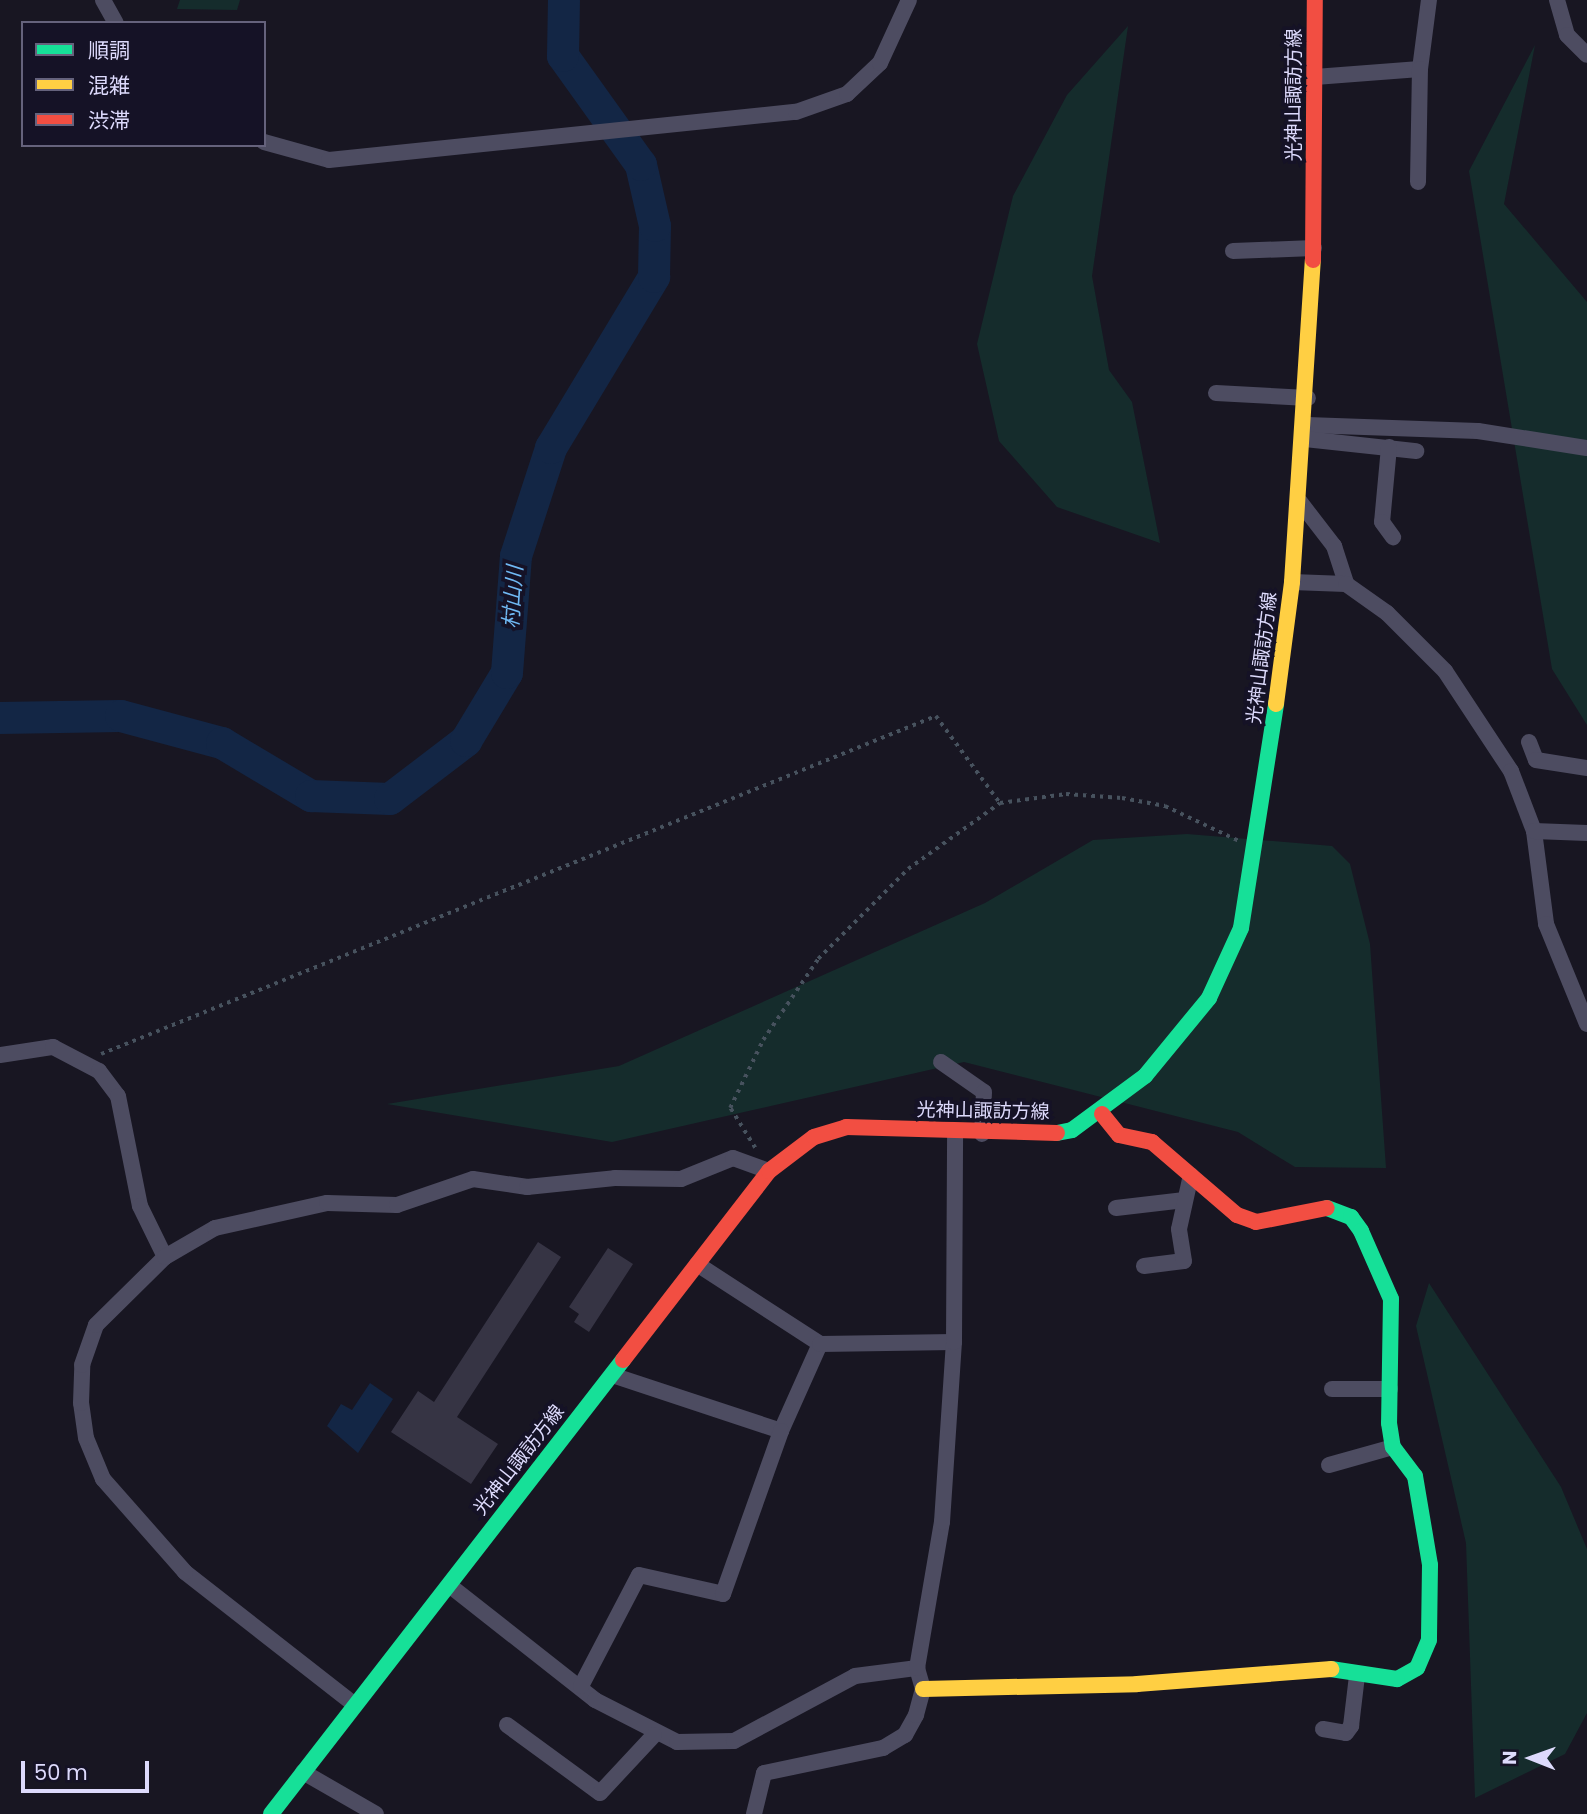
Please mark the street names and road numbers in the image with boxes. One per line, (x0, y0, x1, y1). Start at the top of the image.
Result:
street label: 光神山諏訪方線 (1283, 29, 1305, 161)
street label: 光神山諏訪方線 (1243, 591, 1281, 725)
street label: 光神山諏訪方線 (916, 1098, 1050, 1124)
street label: 光神山諏訪方線 (469, 1401, 569, 1519)

